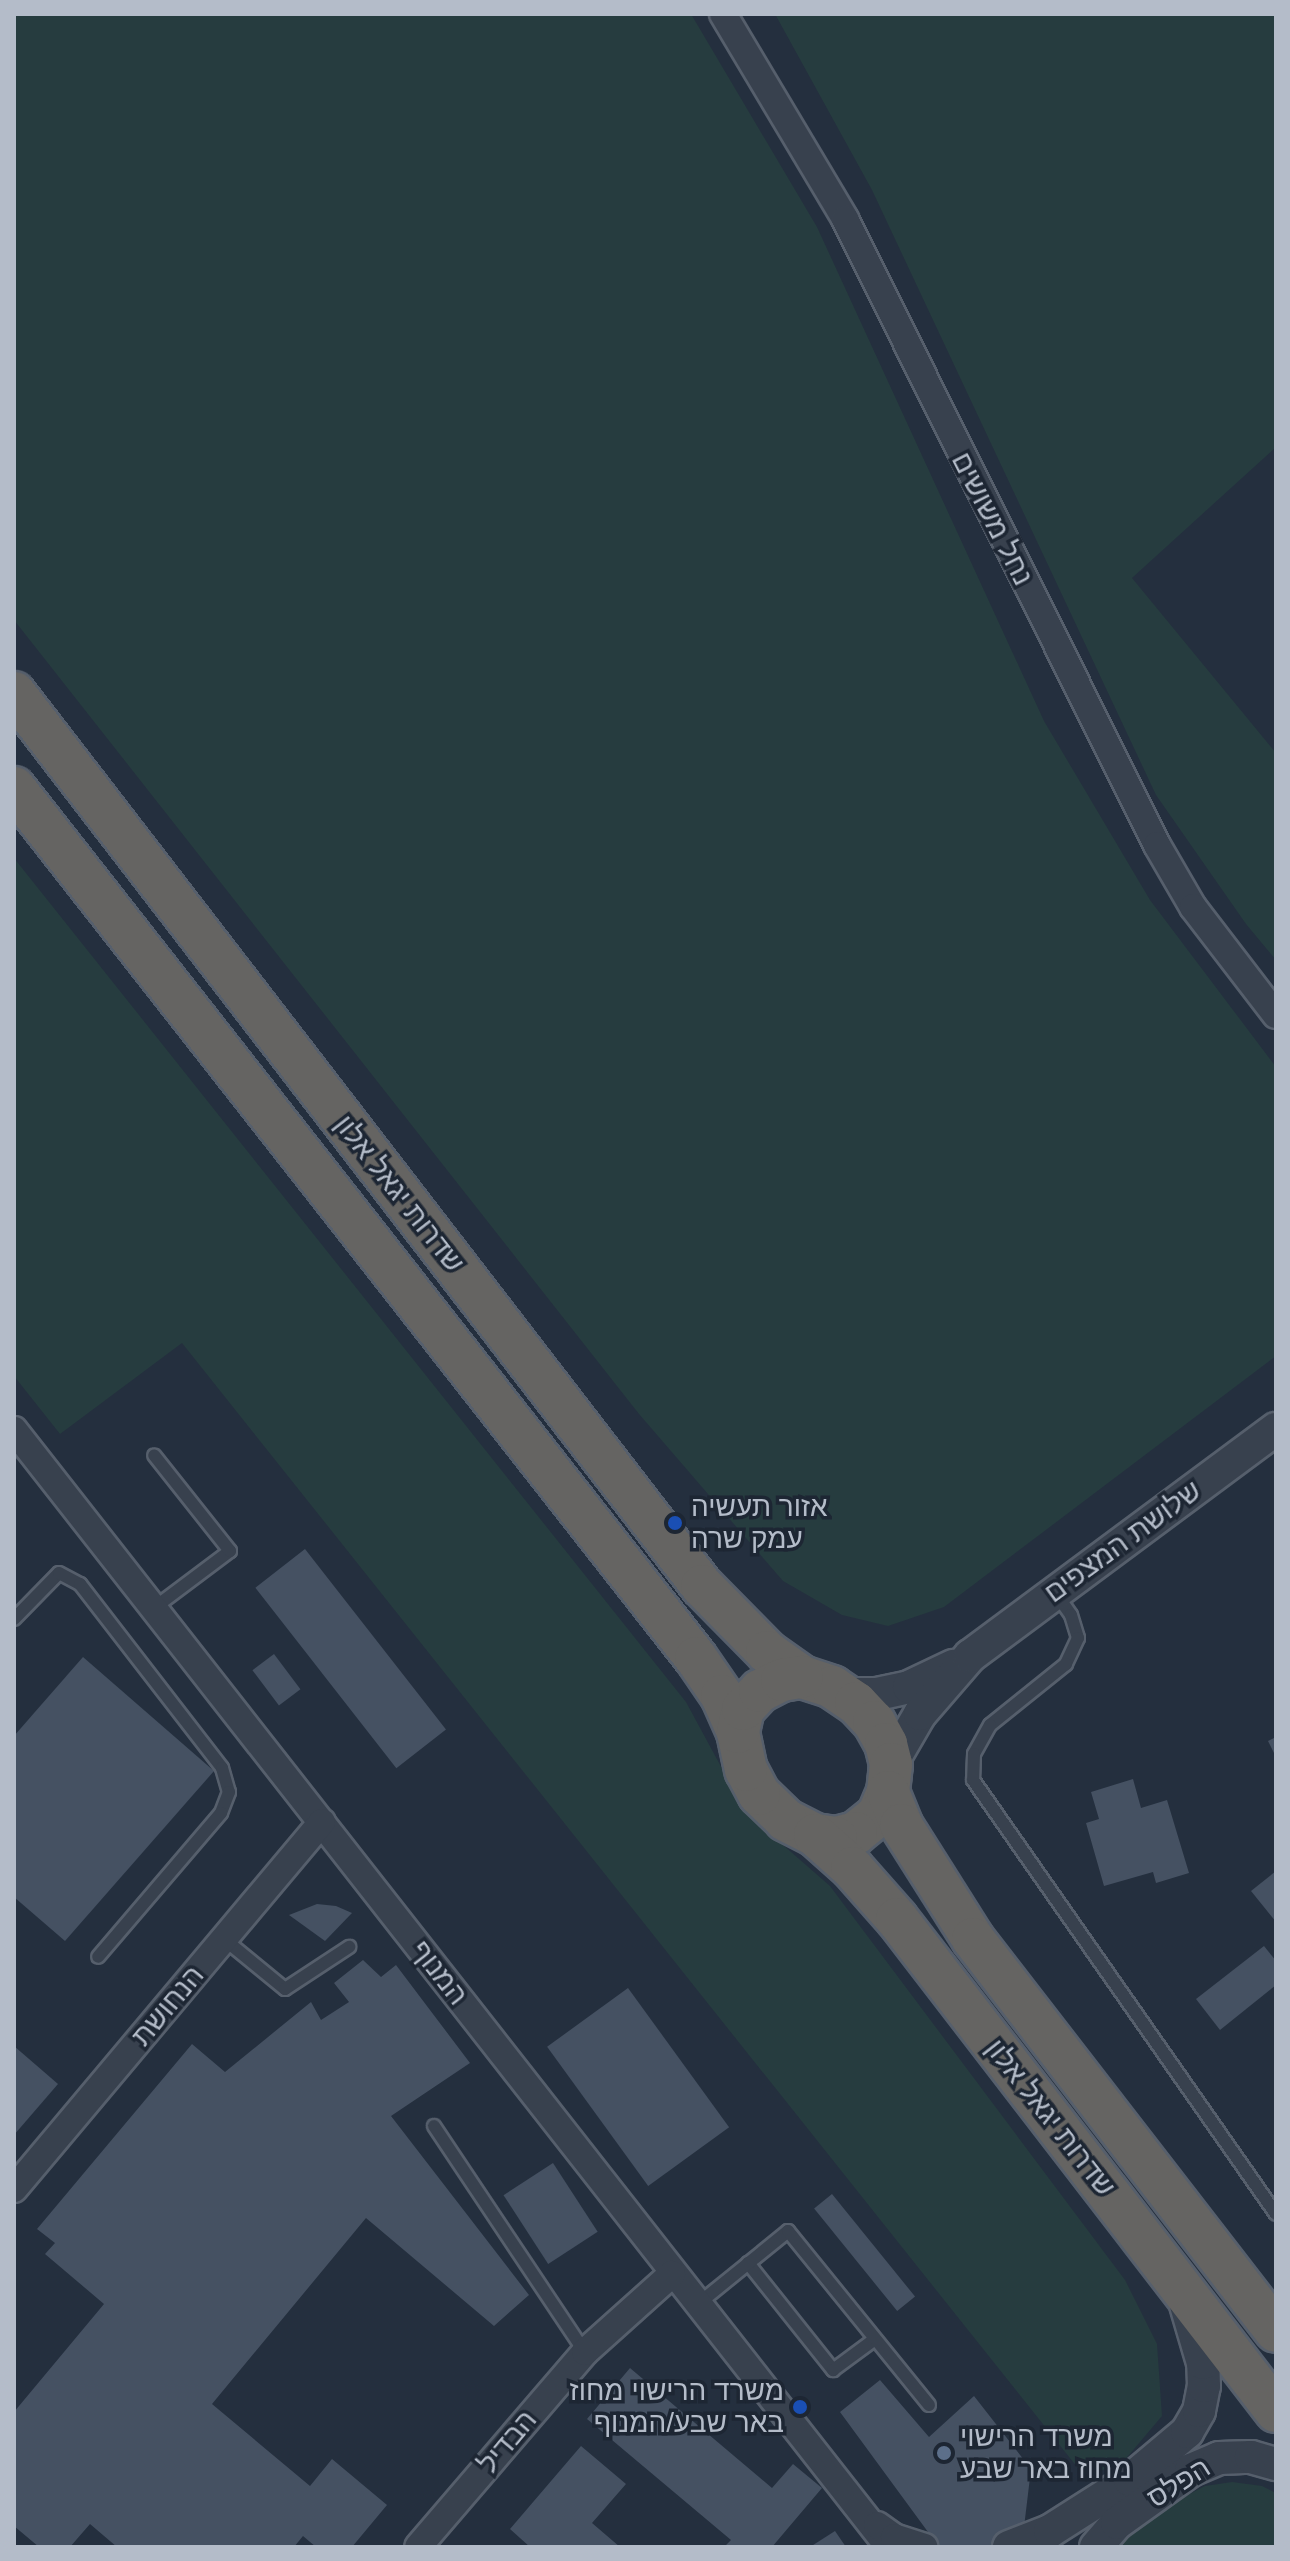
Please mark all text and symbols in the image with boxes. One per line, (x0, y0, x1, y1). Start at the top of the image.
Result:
street label: נחל משושים (944, 447, 1040, 591)
street label: שדרות יגאל אלון (327, 1109, 471, 1279)
street label: שלושת המצפים (1038, 1474, 1208, 1610)
place label: אזור תעשיה עמק שרה (691, 1490, 828, 1556)
marker: אזור תעשיה עמק שרה (666, 1514, 684, 1532)
street label: המנוף (403, 1934, 475, 2012)
street label: הנחושת (125, 1959, 211, 2053)
street label: שדרות יגאל אלון (978, 2033, 1122, 2203)
place label: משרד הרישוי מחוז באר שבע/המנוף (570, 2374, 784, 2440)
marker: משרד הרישוי מחוז באר שבע/המנוף (791, 2398, 809, 2416)
street label: הבדיל (472, 2404, 544, 2480)
place label: משרד הרישוי מחוז באר שבע (960, 2420, 1132, 2486)
marker: משרד הרישוי מחוז באר שבע (935, 2444, 953, 2462)
street label: הפלס (1141, 2451, 1217, 2515)

